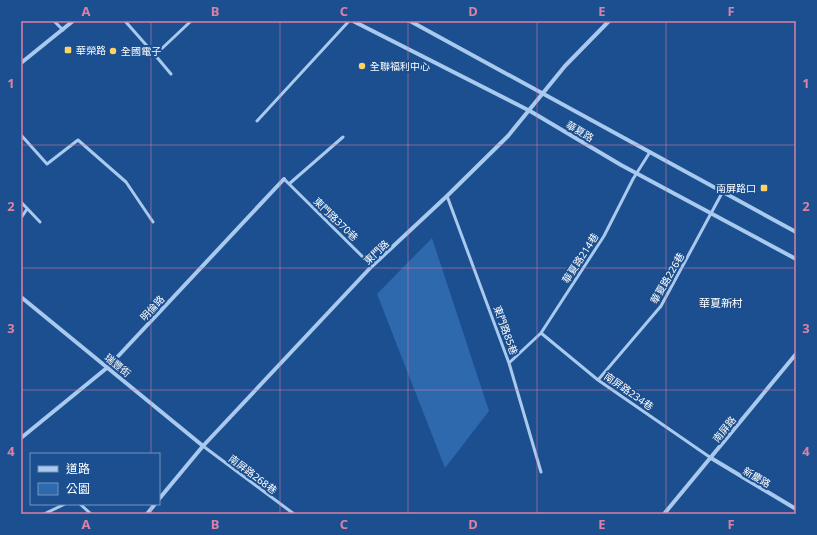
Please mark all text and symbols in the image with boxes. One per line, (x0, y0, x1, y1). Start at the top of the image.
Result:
text: A (82, 2, 91, 20)
text: B (211, 2, 219, 20)
text: C (340, 2, 348, 20)
text: D (468, 2, 478, 20)
text: E (598, 2, 606, 20)
text: F (727, 2, 735, 20)
place label: 華榮路 (76, 43, 106, 57)
place label: 全國電子 (121, 44, 161, 58)
marker: 華榮路 (63, 45, 73, 55)
marker: 全國電子 (108, 46, 118, 56)
place label: 全聯福利中心 (370, 59, 430, 73)
marker: 全聯福利中心 (357, 61, 367, 71)
text: 1 (7, 74, 15, 92)
text: 1 (802, 74, 810, 92)
street label: 華夏路 (564, 117, 596, 145)
place label: 南屏路口 (716, 181, 756, 195)
marker: 南屏路口 (759, 183, 769, 193)
street label: 東門路370巷 (311, 194, 361, 244)
text: 2 (7, 197, 15, 215)
text: 2 (802, 197, 810, 215)
street label: 華夏路214巷 (559, 230, 601, 286)
street label: 東門路 (360, 237, 392, 267)
street label: 華夏路226巷 (647, 250, 687, 306)
street label: 明倫路 (137, 292, 167, 324)
district label: 華夏新村 (699, 295, 743, 310)
street label: 東門路85巷 (491, 303, 521, 357)
text: 3 (7, 319, 15, 337)
text: 3 (802, 319, 810, 337)
street label: 瑞豐街 (102, 350, 134, 380)
street label: 南屏路234巷 (602, 369, 656, 413)
street label: 南屏路 (709, 413, 739, 445)
text: 4 (7, 442, 15, 460)
text: 4 (802, 442, 810, 460)
street label: 南屏路268巷 (226, 451, 280, 497)
legend (30, 453, 160, 505)
text: 道路 (66, 460, 90, 477)
street label: 新慶路 (741, 463, 773, 491)
text: 公園 (66, 480, 90, 497)
text: A (82, 515, 91, 533)
text: B (211, 515, 219, 533)
text: C (340, 515, 348, 533)
text: D (468, 515, 478, 533)
text: E (598, 515, 606, 533)
text: F (727, 515, 735, 533)

